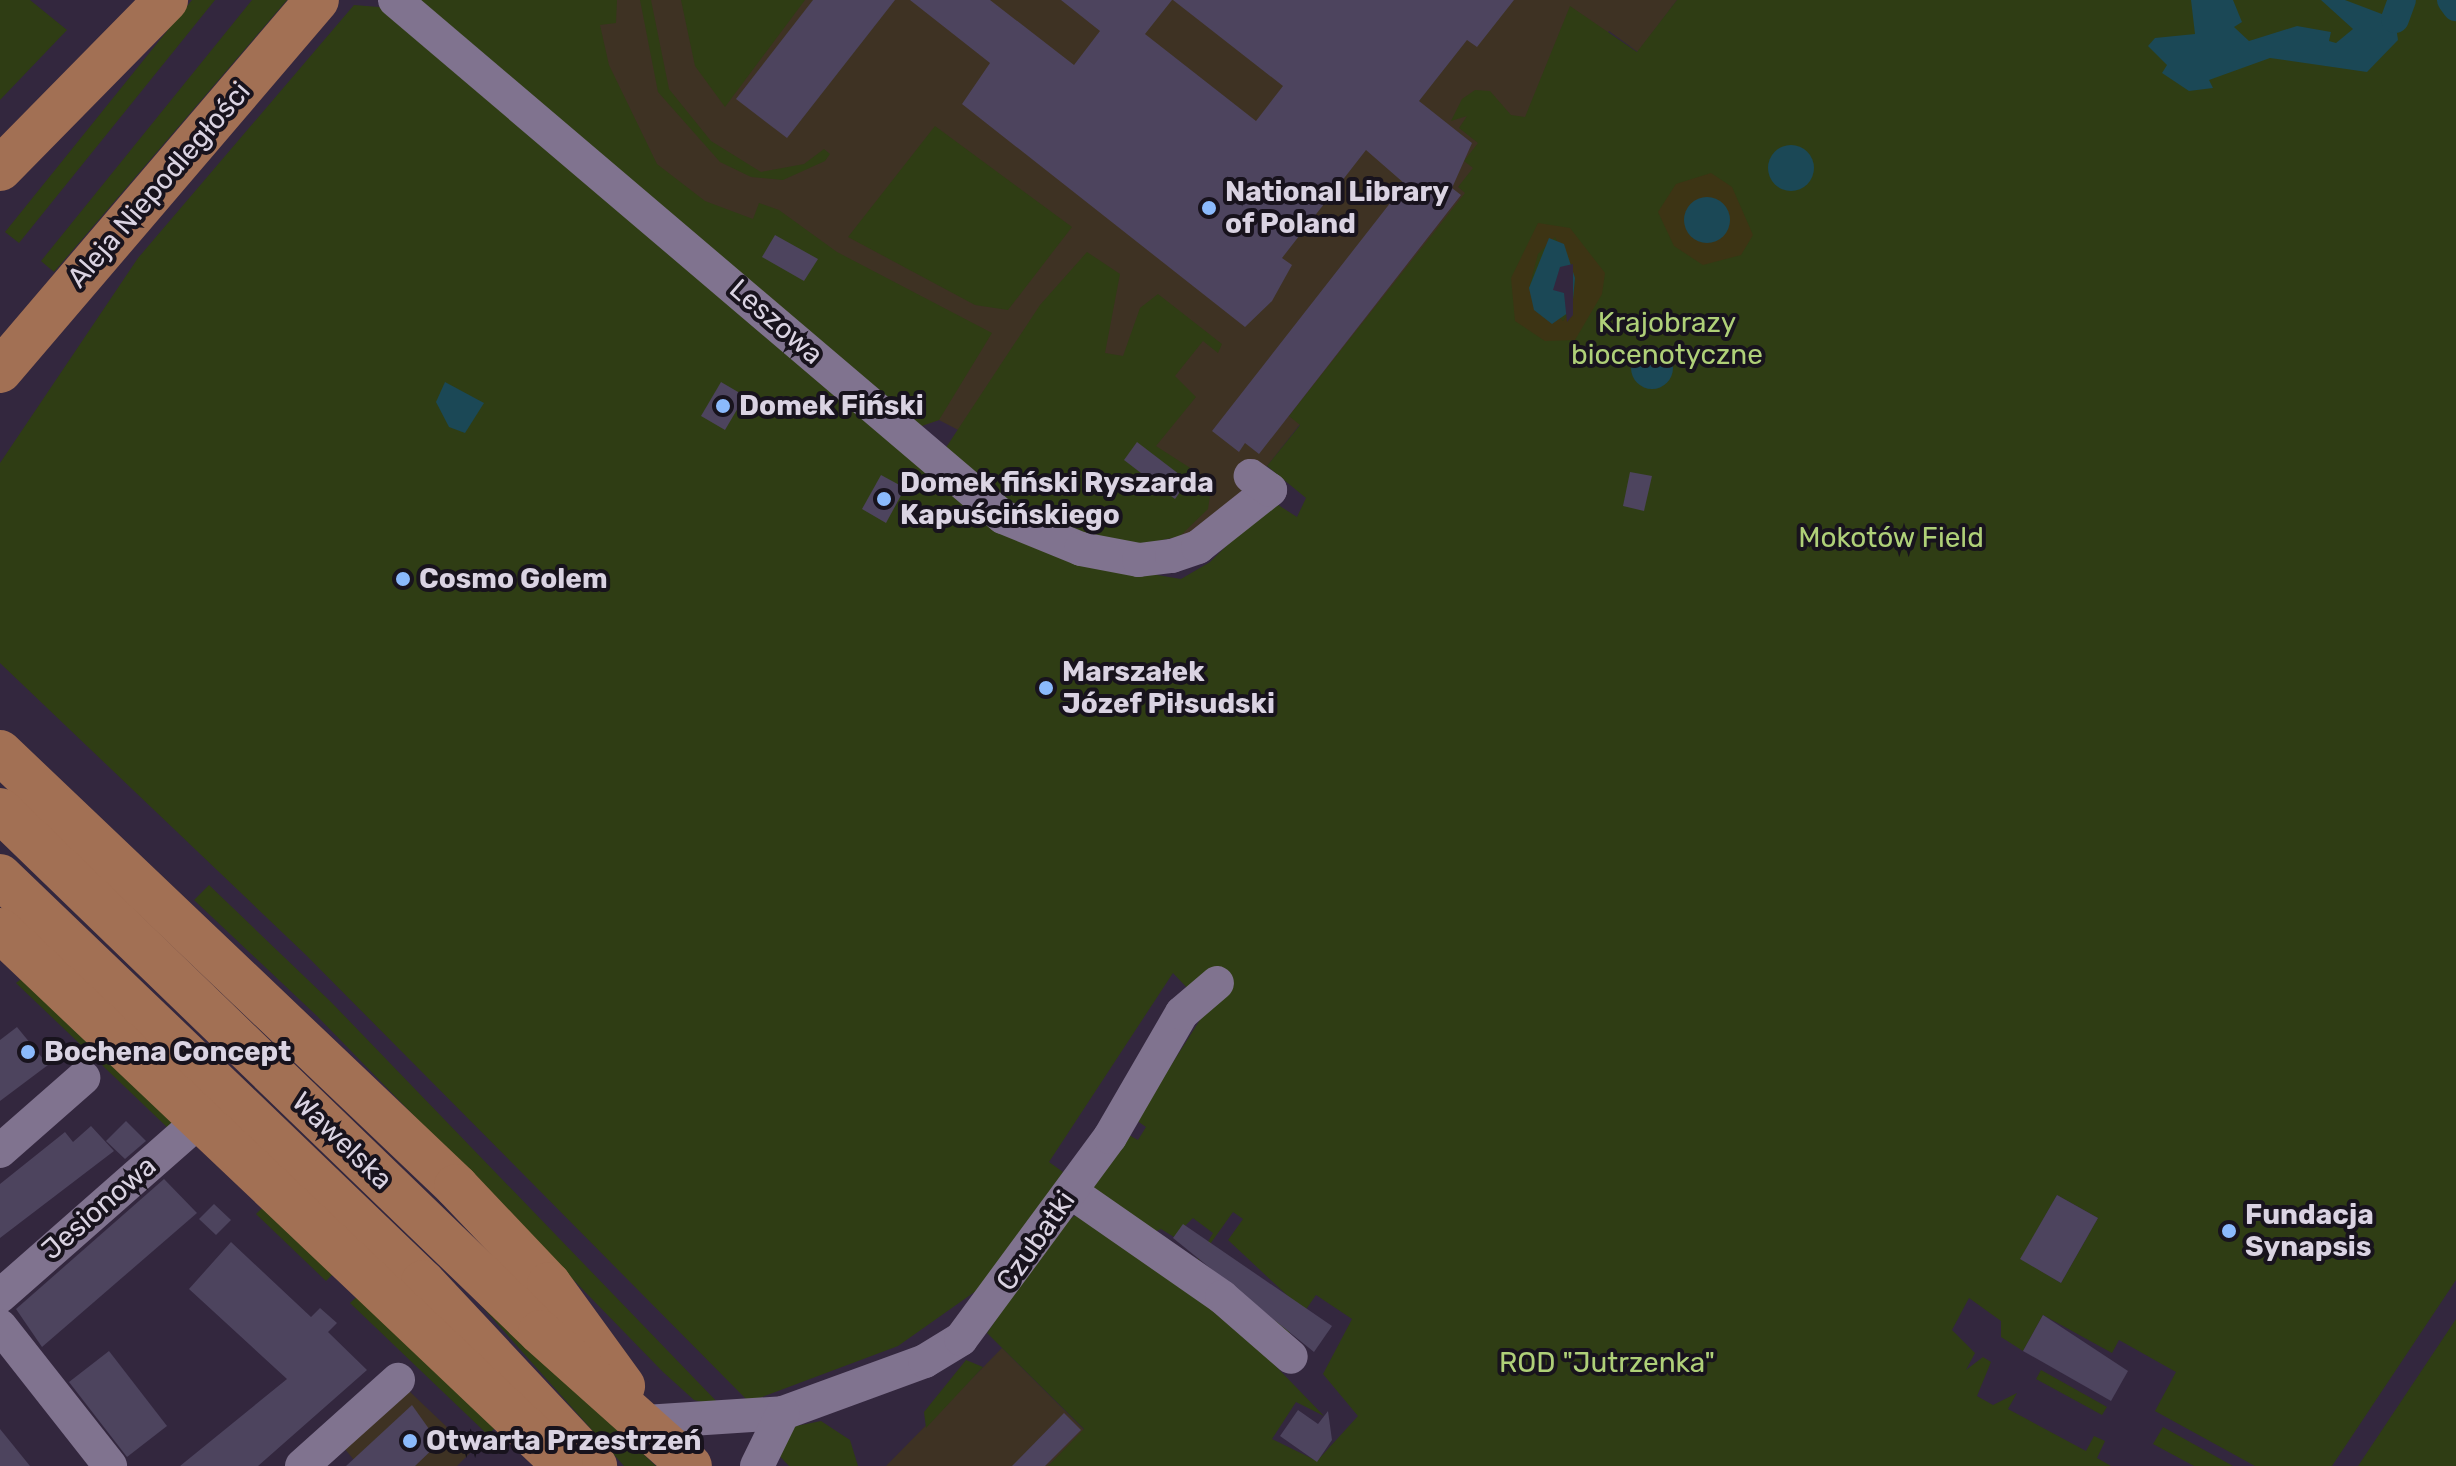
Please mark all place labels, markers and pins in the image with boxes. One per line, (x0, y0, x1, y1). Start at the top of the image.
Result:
place label: National Library of Poland (1225, 175, 1449, 241)
marker: National Library of Poland (1200, 199, 1218, 217)
place label: Domek Fiński (739, 389, 924, 423)
marker: Domek Fiński (714, 397, 732, 415)
place label: Domek fiński Ryszarda Kapuścińskiego (900, 466, 1214, 532)
marker: Domek fiński Ryszarda Kapuścińskiego (875, 490, 893, 508)
place label: Cosmo Golem (419, 562, 608, 596)
marker: Cosmo Golem (394, 570, 412, 588)
place label: Marszałek Józef Piłsudski (1062, 655, 1275, 721)
marker: Marszałek Józef Piłsudski (1037, 679, 1055, 697)
place label: Bochena Concept (44, 1035, 291, 1069)
marker: Bochena Concept (19, 1043, 37, 1061)
place label: Fundacja Synapsis (2245, 1198, 2374, 1264)
marker: Fundacja Synapsis (2220, 1222, 2238, 1240)
place label: Otwarta Przestrzeń (426, 1424, 702, 1458)
marker: Otwarta Przestrzeń (401, 1432, 419, 1450)

